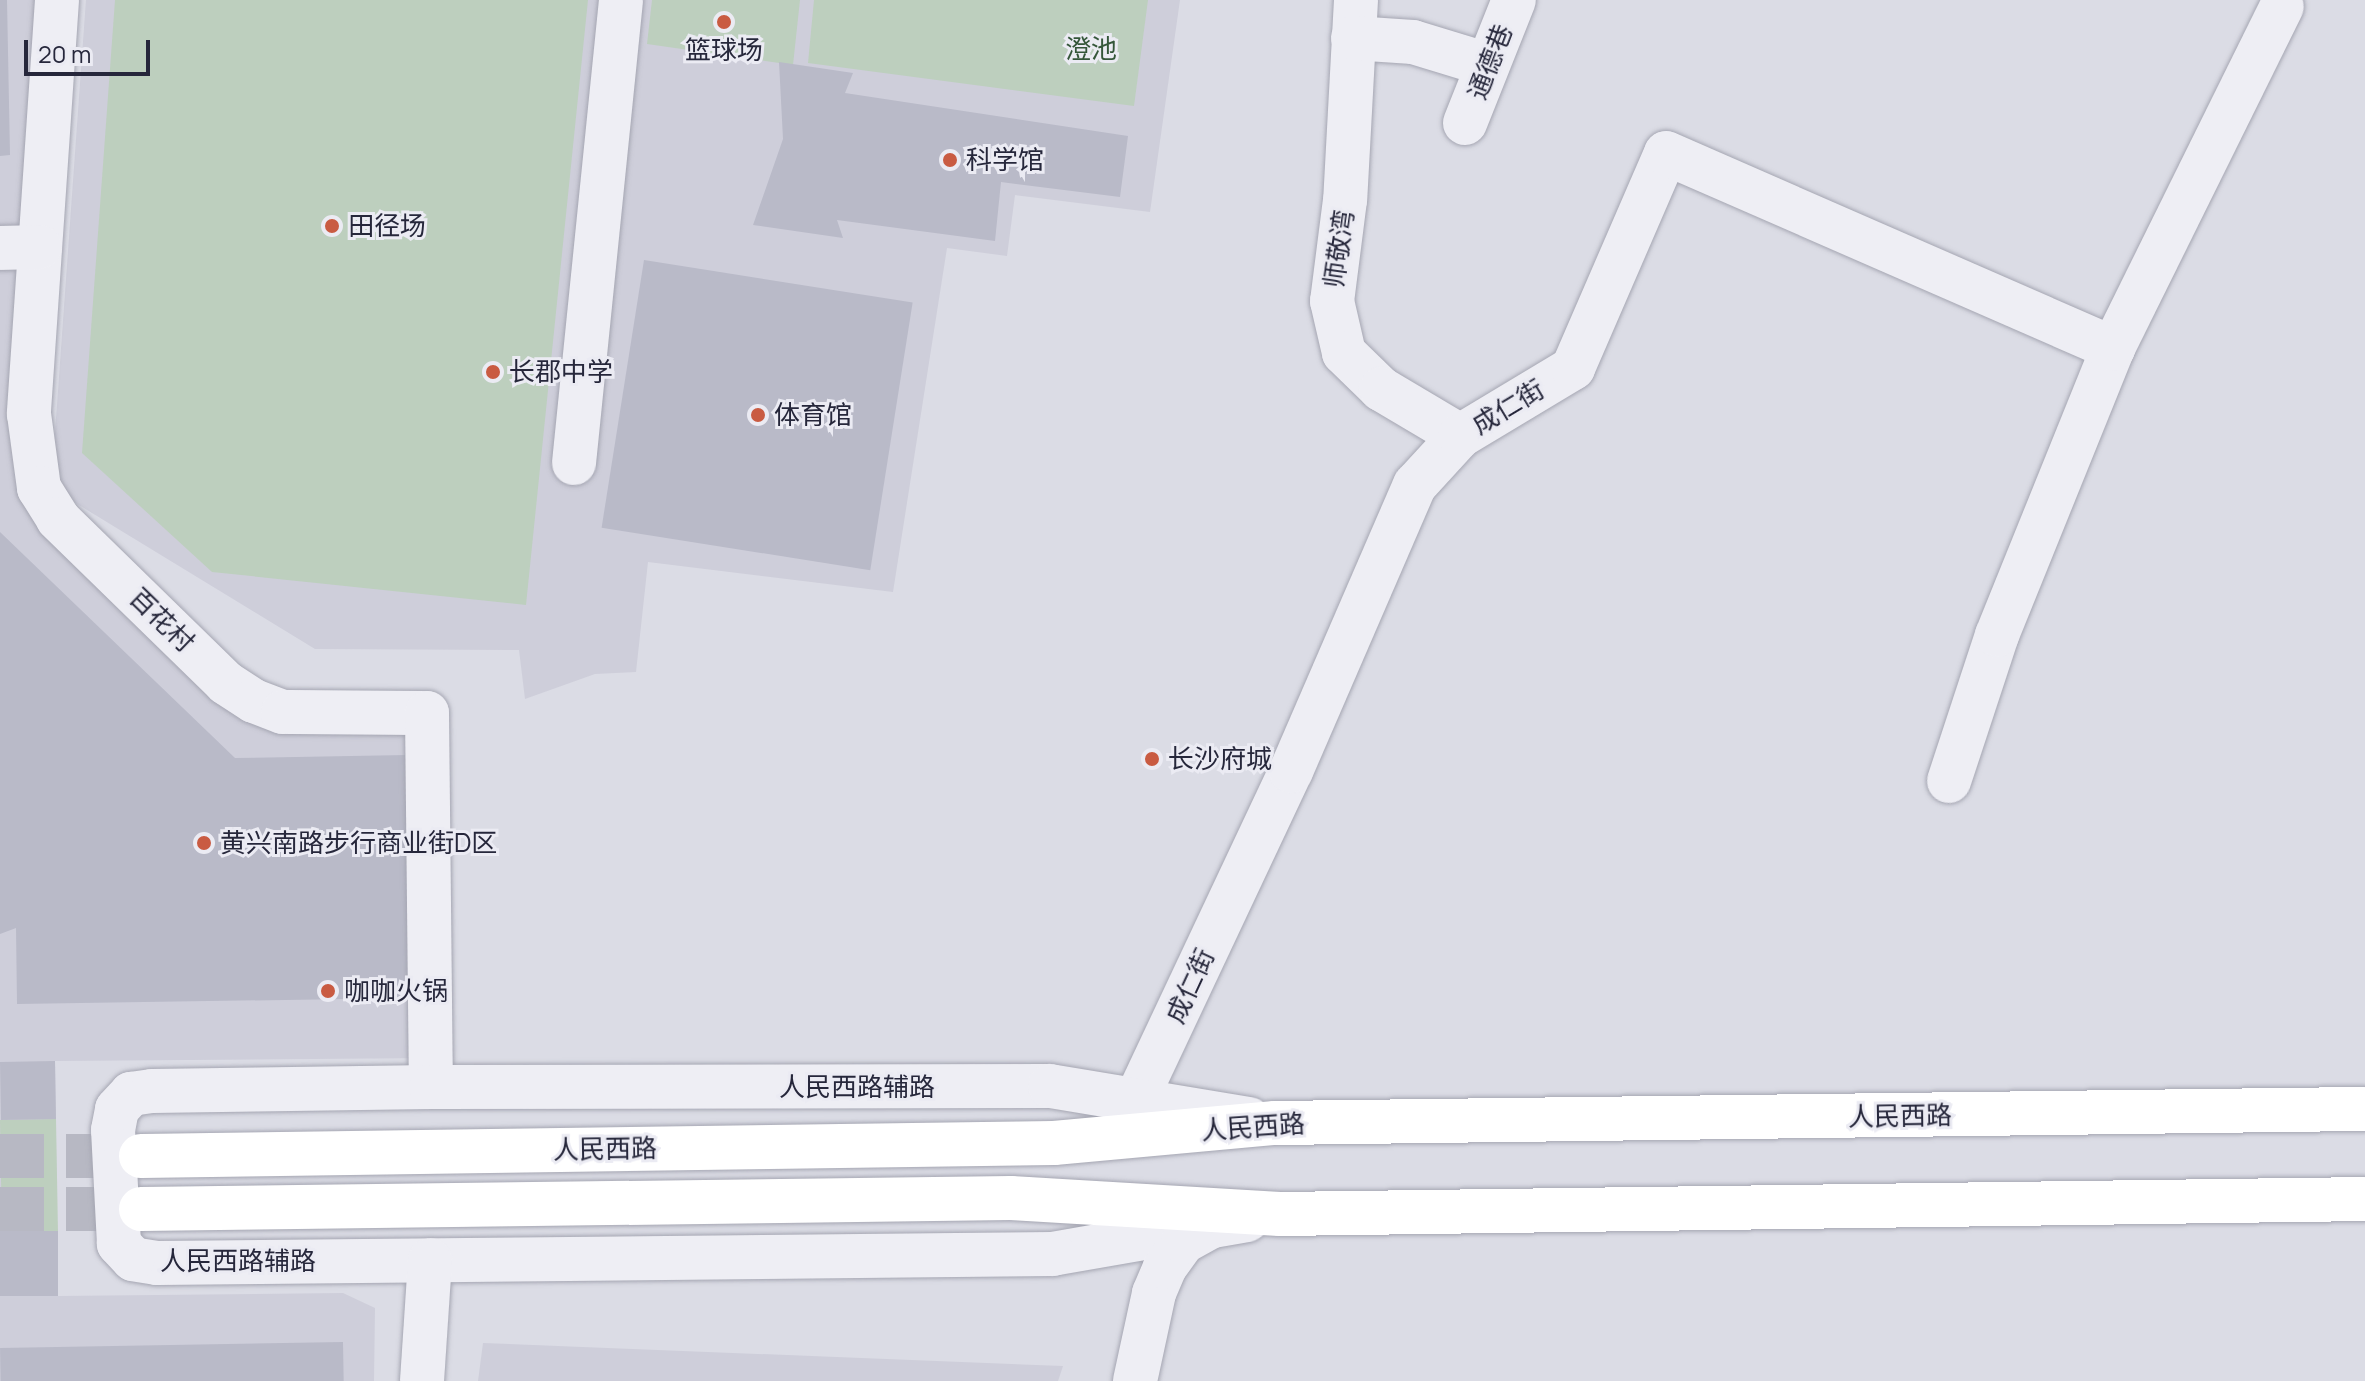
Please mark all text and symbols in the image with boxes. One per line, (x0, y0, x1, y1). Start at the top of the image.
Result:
marker: 篮球场 (715, 13, 733, 31)
street label: 通德巷 (1461, 20, 1519, 104)
scale bar (28, 24, 154, 74)
park label: 澄池 (1065, 33, 1117, 65)
place label: 篮球场 (685, 34, 763, 66)
text: 20 m (38, 37, 91, 70)
place label: 科学馆 (966, 144, 1044, 176)
marker: 科学馆 (941, 151, 959, 169)
street label: 师敬湾 (1318, 208, 1360, 290)
place label: 田径场 (348, 210, 426, 242)
marker: 田径场 (323, 217, 341, 235)
place label: 长郡中学 (509, 356, 613, 388)
marker: 长郡中学 (484, 363, 502, 381)
street label: 成仁街 (1467, 374, 1549, 440)
place label: 体育馆 (774, 399, 852, 431)
marker: 体育馆 (749, 406, 767, 424)
street label: 百花村 (123, 582, 201, 658)
place label: 长沙府城 (1168, 743, 1272, 775)
marker: 长沙府城 (1143, 750, 1161, 768)
place label: 黄兴南路步行商业街D区 (220, 827, 497, 859)
marker: 黄兴南路步行商业街D区 (195, 834, 213, 852)
street label: 成仁街 (1159, 944, 1221, 1028)
place label: 咖咖火锅 (344, 975, 448, 1007)
marker: 咖咖火锅 (319, 982, 337, 1000)
street label: 人民西路辅路 (779, 1071, 935, 1103)
street label: 人民西路 (1848, 1099, 1952, 1133)
street label: 人民西路 (1200, 1108, 1306, 1146)
street label: 人民西路 (553, 1132, 657, 1166)
street label: 人民西路辅路 (160, 1245, 316, 1277)

